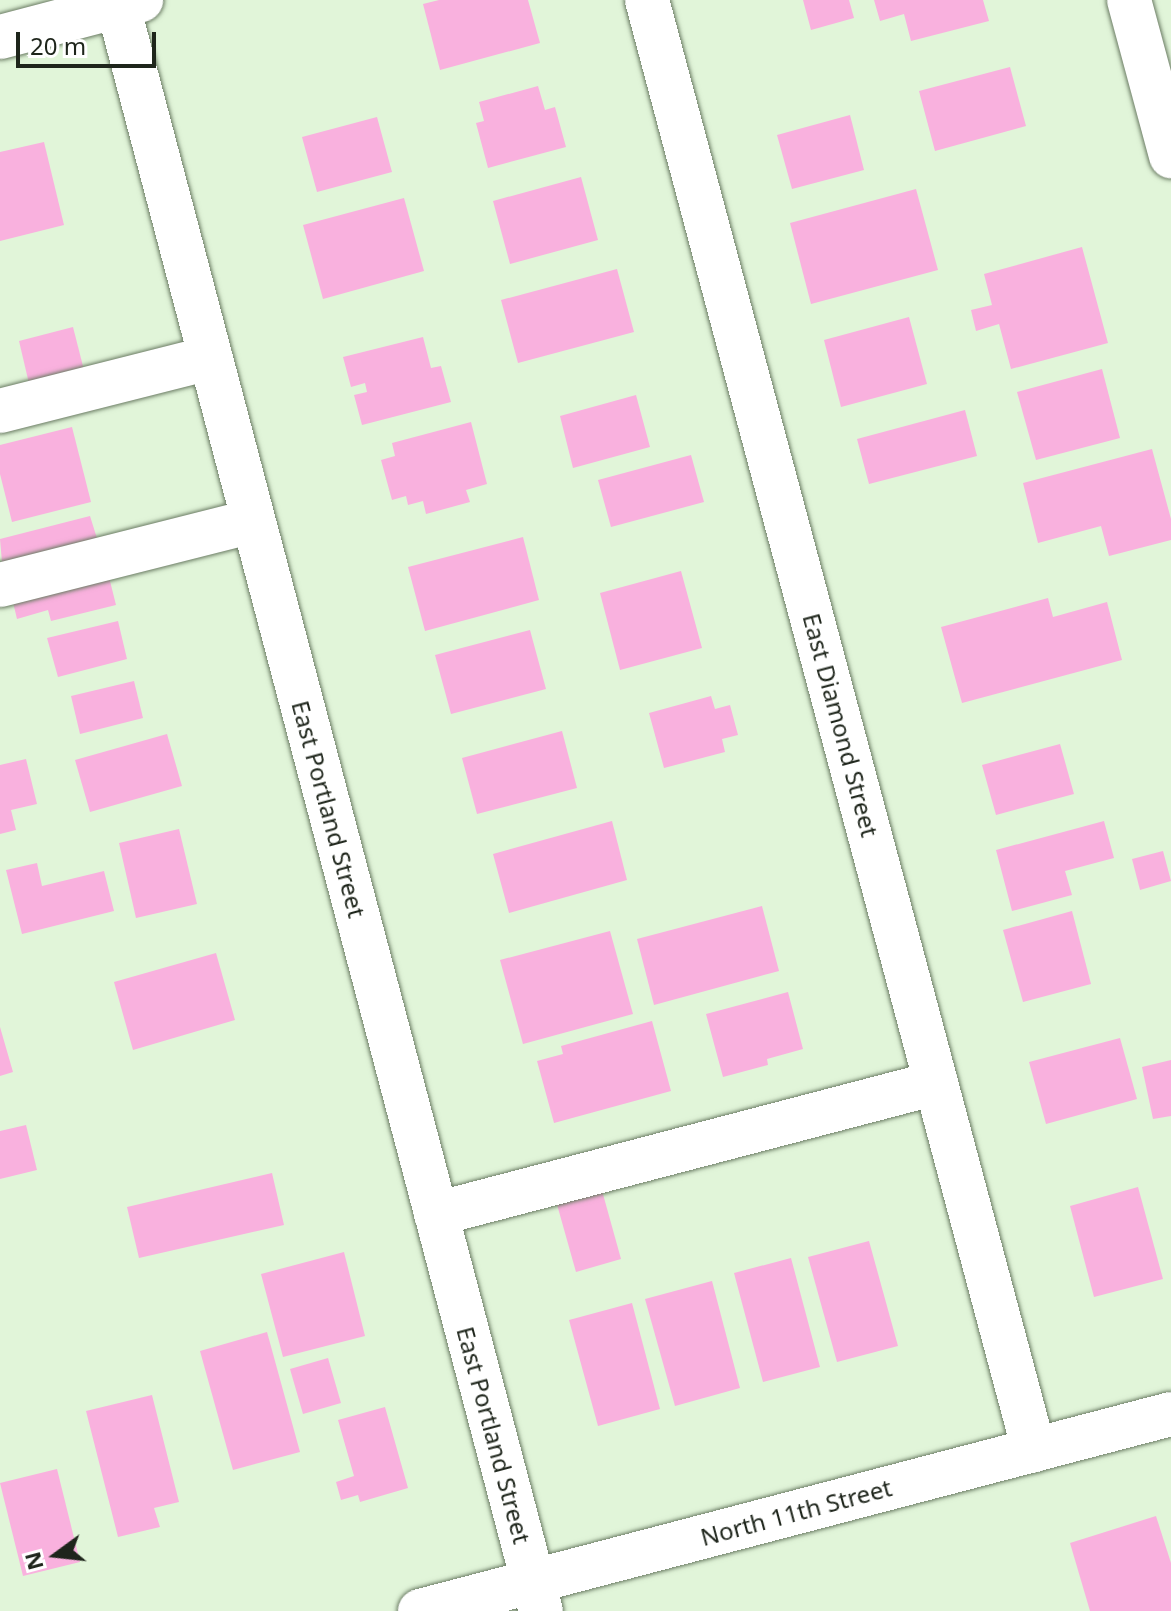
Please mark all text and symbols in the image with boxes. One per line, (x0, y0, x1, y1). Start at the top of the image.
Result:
scale bar (20, 16, 160, 66)
text: 20 m (30, 29, 86, 62)
street label: East Diamond Street (797, 610, 885, 840)
street label: East Portland Street (286, 697, 372, 921)
street label: East Portland Street (451, 1323, 537, 1547)
street label: North 11th Street (697, 1473, 895, 1551)
north arrow (16, 1515, 96, 1595)
text: N (16, 1549, 50, 1574)

